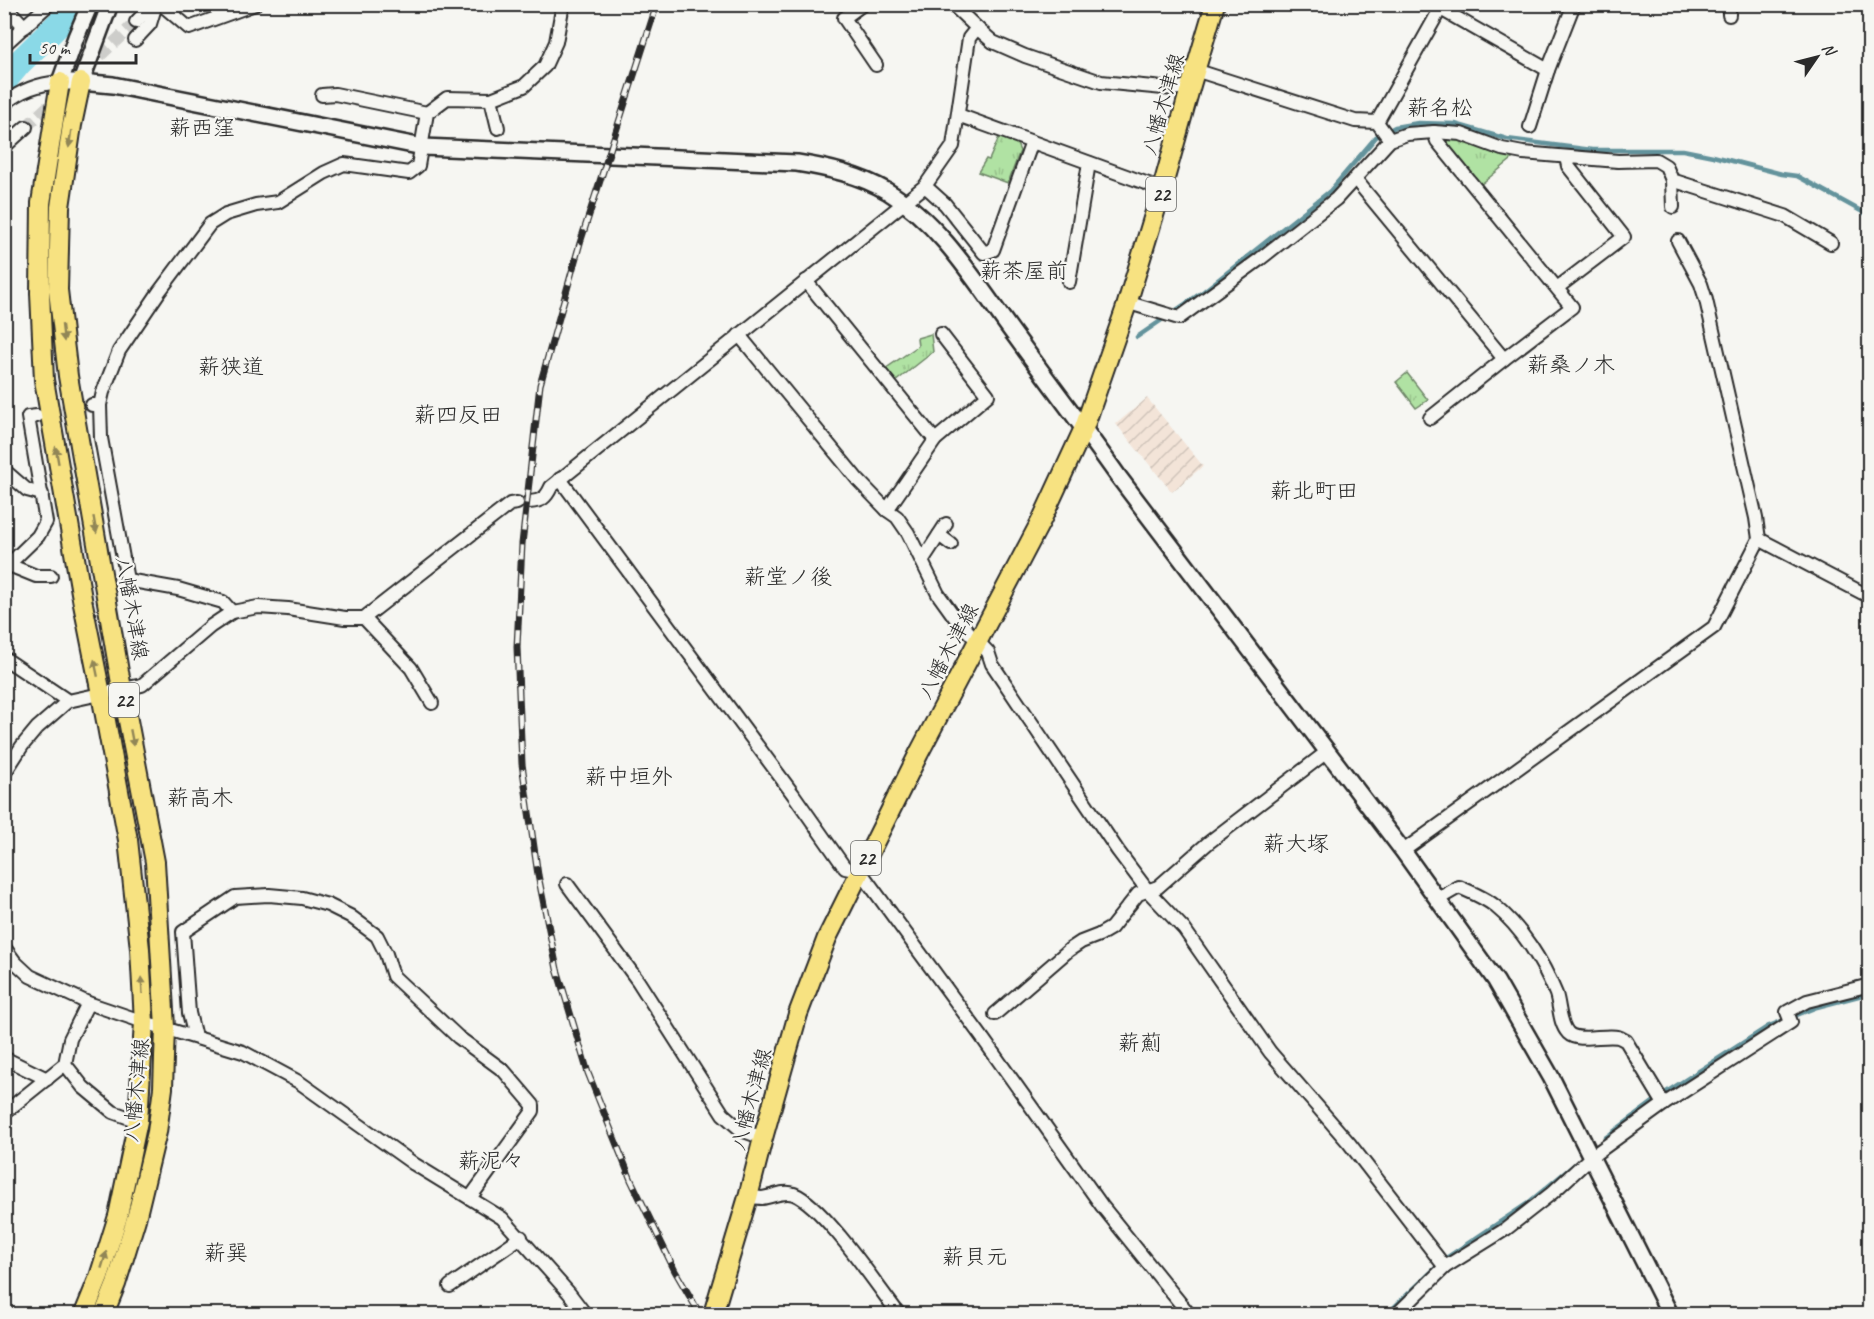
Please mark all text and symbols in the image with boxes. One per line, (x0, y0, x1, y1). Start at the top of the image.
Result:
scale bar (30, 27, 136, 65)
north arrow (1787, 27, 1847, 87)
text: 50 m (39, 37, 72, 59)
text: N (1817, 39, 1841, 61)
street label: 八幡木津線 (1136, 50, 1190, 158)
district label: 薪名松 (1407, 94, 1473, 122)
district label: 薪西窪 (169, 114, 235, 142)
one-way arrow (66, 130, 75, 149)
road number: 22 (1146, 177, 1176, 211)
district label: 薪茶屋前 (980, 257, 1068, 285)
one-way arrow (58, 323, 68, 342)
district label: 薪桑ノ木 (1527, 351, 1615, 379)
district label: 薪狭道 (198, 353, 264, 381)
district label: 薪四反田 (414, 401, 502, 429)
one-way arrow (52, 446, 61, 465)
district label: 薪北町田 (1270, 477, 1358, 505)
one-way arrow (90, 516, 99, 535)
street label: 八幡木津線 (110, 554, 154, 662)
district label: 薪堂ノ後 (744, 563, 832, 591)
street label: 八幡木津線 (912, 599, 984, 703)
one-way arrow (91, 658, 100, 677)
road number: 22 (109, 683, 139, 717)
one-way arrow (128, 729, 137, 748)
district label: 薪中垣外 (585, 763, 673, 791)
district label: 薪高木 (167, 784, 233, 812)
district label: 薪大塚 (1263, 830, 1329, 858)
road number: 22 (851, 841, 881, 875)
one-way arrow (138, 976, 147, 995)
district label: 薪薊 (1118, 1029, 1162, 1057)
street label: 八幡木津線 (118, 1036, 154, 1144)
street label: 八幡木津線 (725, 1045, 777, 1153)
district label: 薪泥々 (458, 1147, 524, 1175)
district label: 薪巽 (204, 1239, 248, 1267)
district label: 薪貝元 (942, 1243, 1008, 1271)
one-way arrow (100, 1251, 109, 1269)

